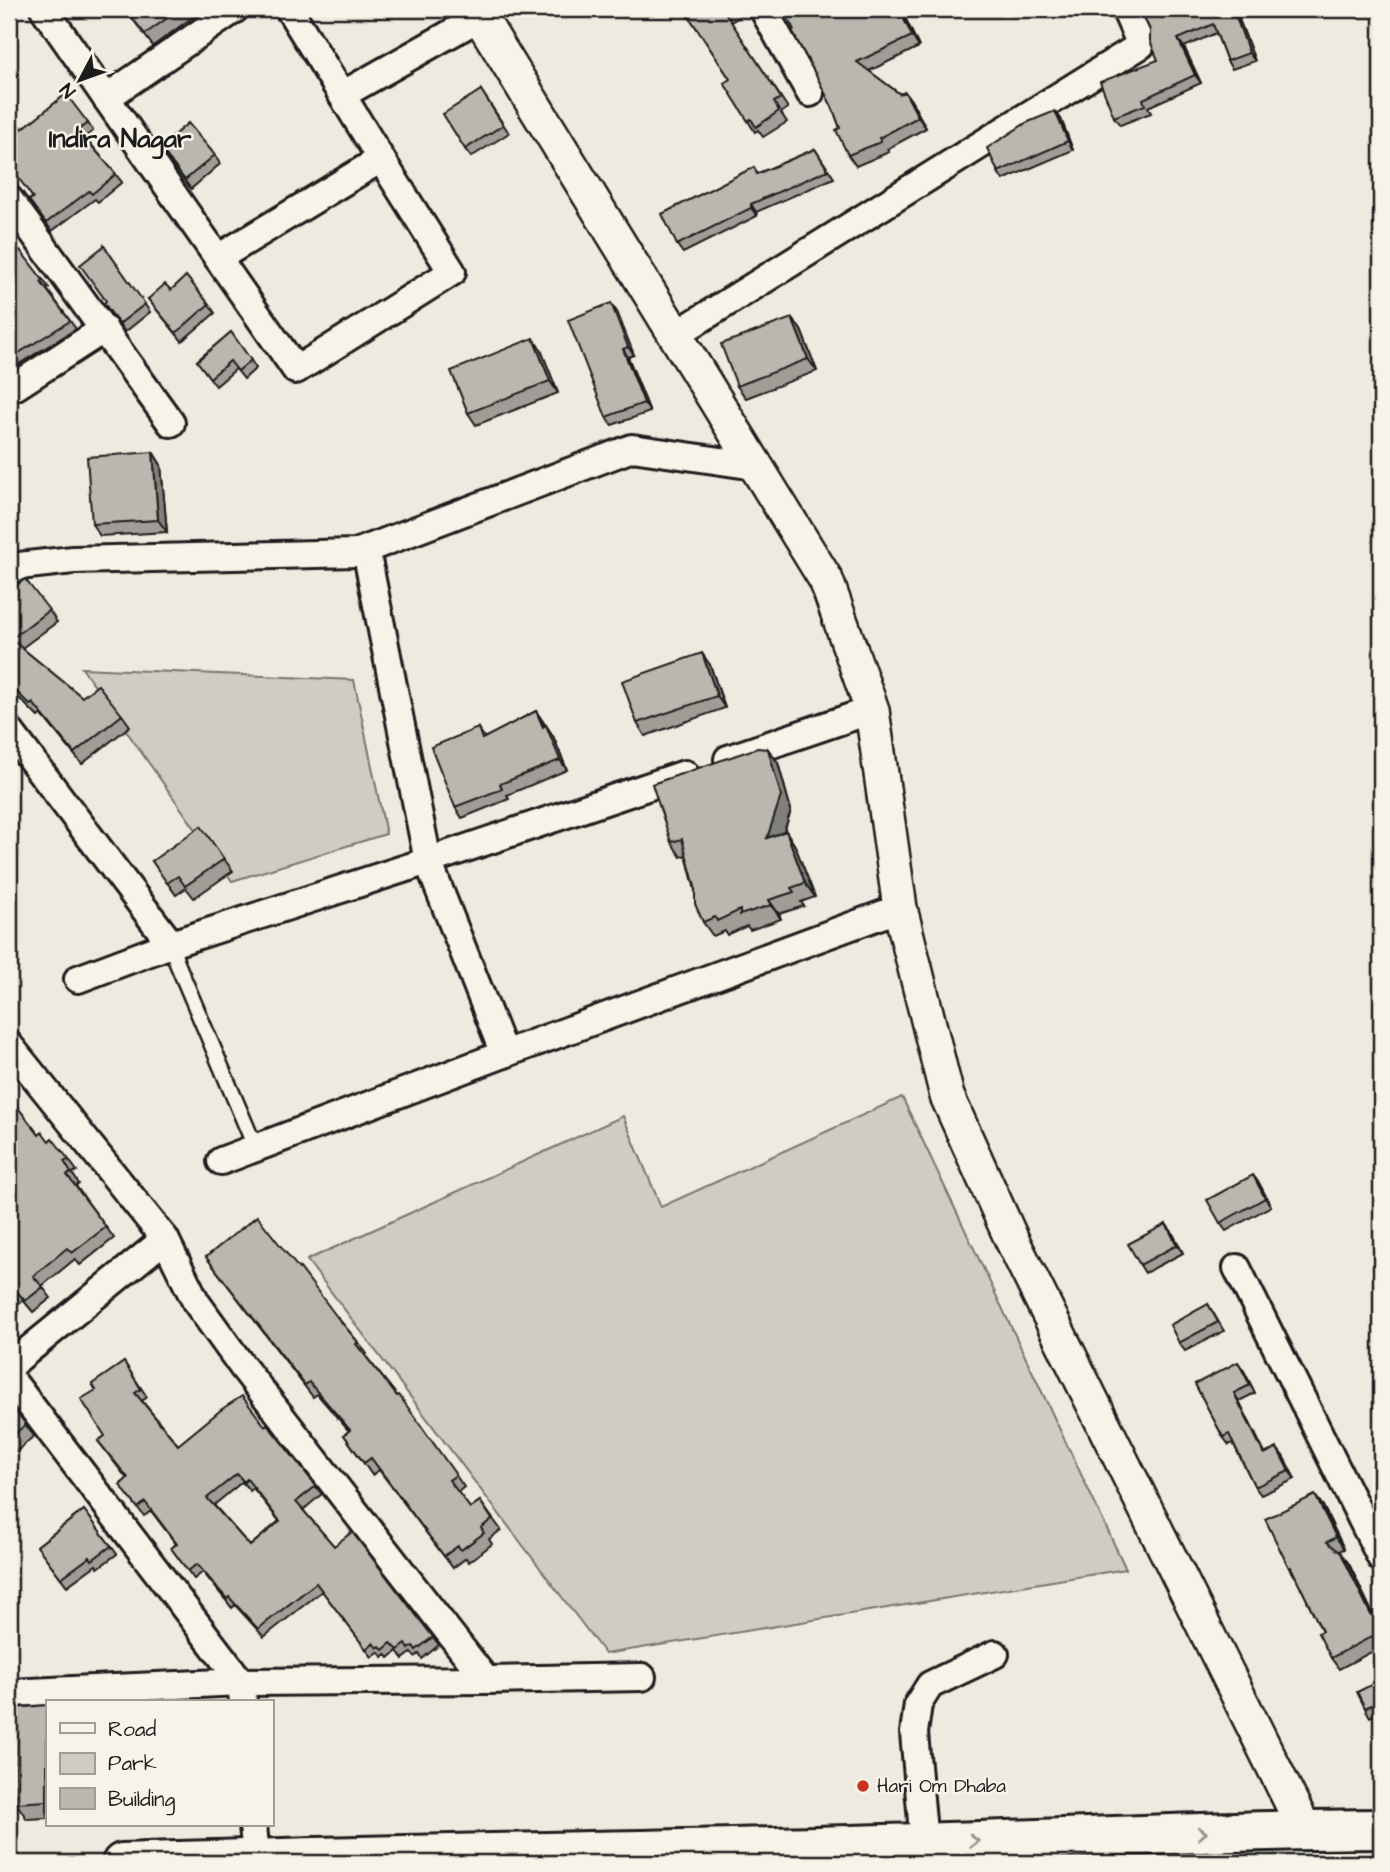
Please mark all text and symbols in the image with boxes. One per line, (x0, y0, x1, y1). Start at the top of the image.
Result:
north arrow (46, 46, 116, 116)
text: N (54, 77, 82, 104)
district label: Indira Nagar (49, 121, 192, 160)
legend (46, 1700, 273, 1826)
text: Road (108, 1715, 156, 1744)
text: Park (108, 1749, 157, 1778)
place label: Hari Om Dhaba (877, 1773, 1006, 1800)
marker: Hari Om Dhaba (855, 1778, 871, 1794)
text: Building (108, 1785, 176, 1816)
one-way arrow (1197, 1826, 1208, 1841)
one-way arrow (969, 1834, 980, 1849)

